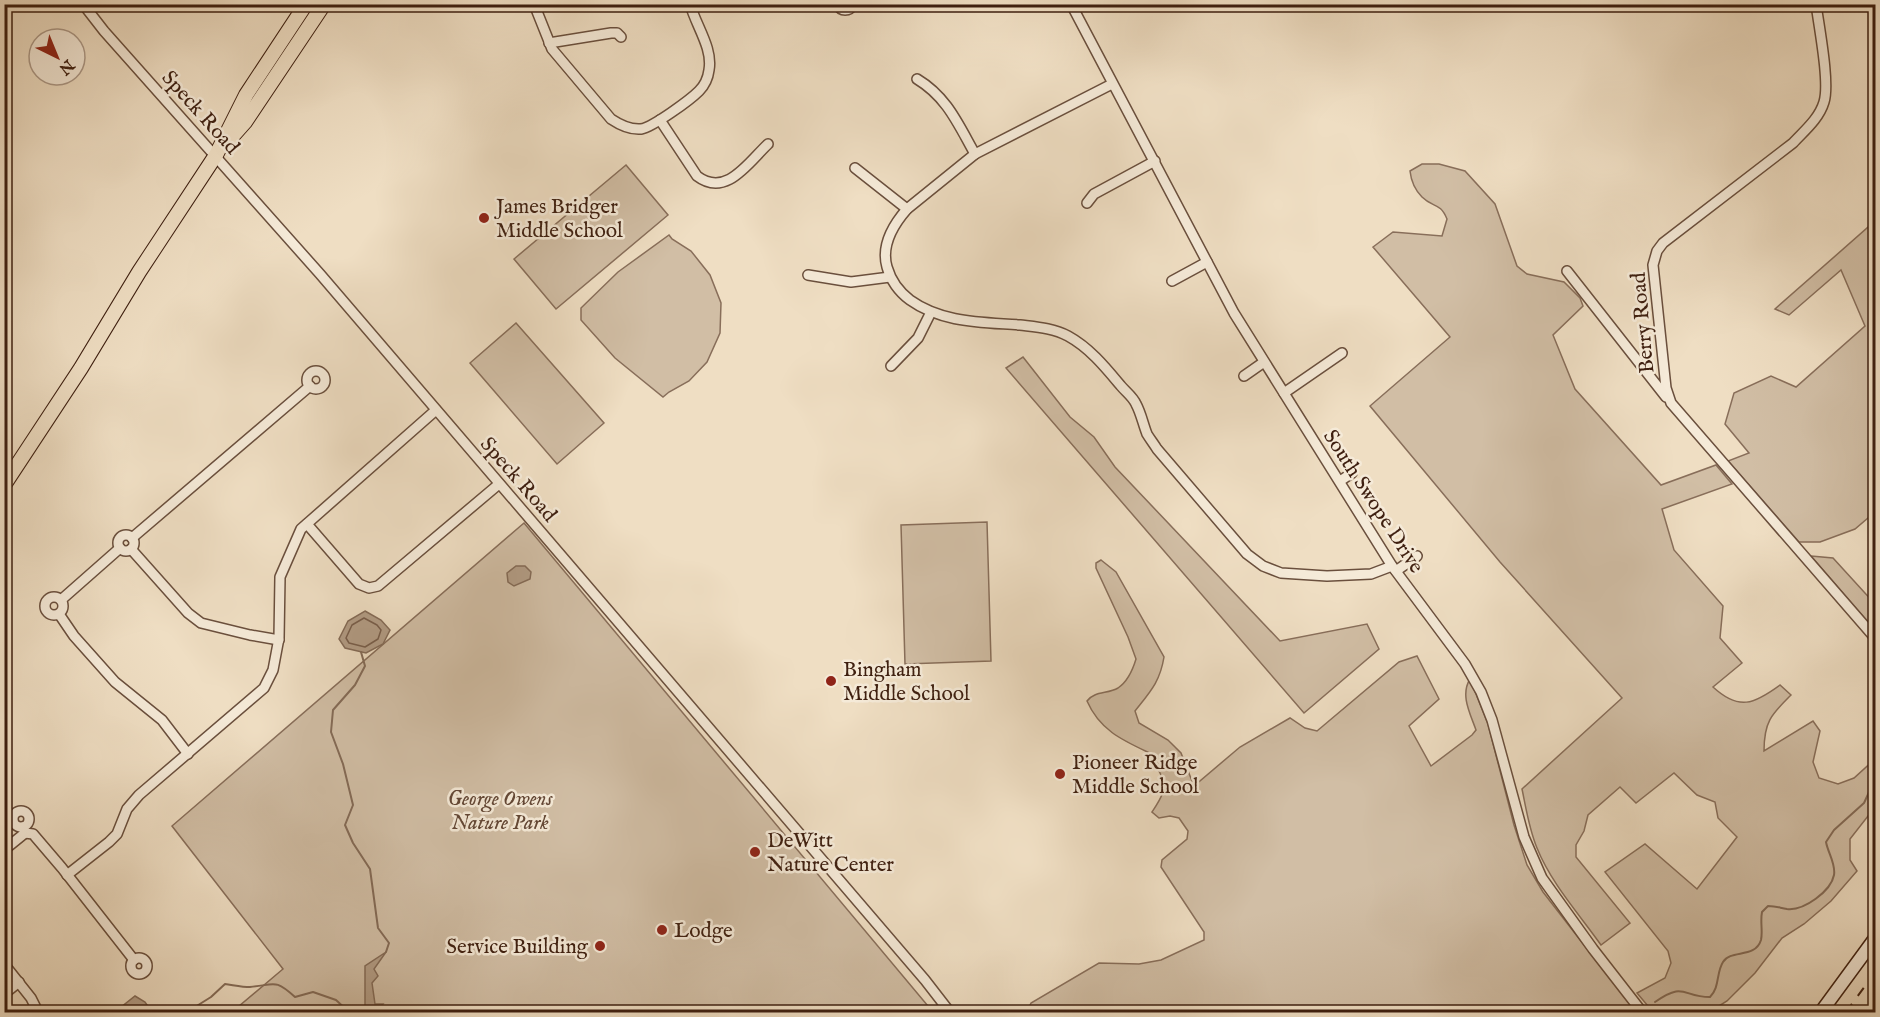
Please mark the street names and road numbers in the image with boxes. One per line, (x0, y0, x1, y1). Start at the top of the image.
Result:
street label: Speck Road (155, 65, 245, 161)
street label: Berry Road (1626, 270, 1661, 375)
street label: South Swope Drive (1316, 425, 1429, 579)
street label: Speck Road (474, 432, 563, 529)

